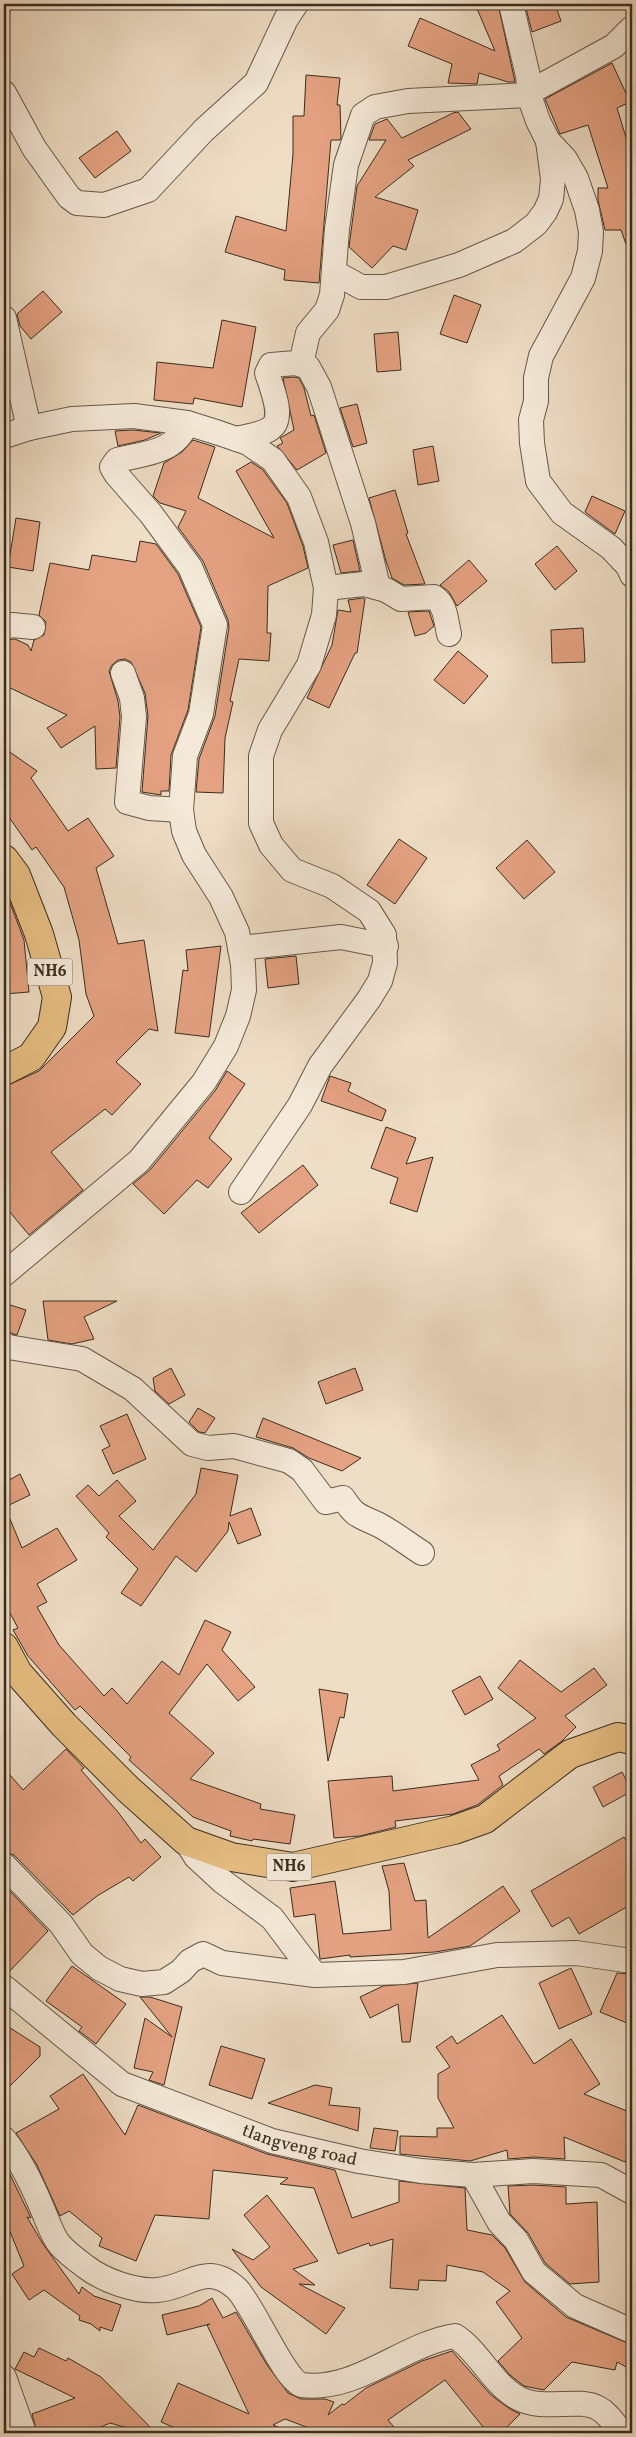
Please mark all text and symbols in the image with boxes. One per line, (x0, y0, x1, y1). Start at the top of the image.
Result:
road number: NH6 (28, 959, 72, 986)
road number: NH6 (266, 1854, 312, 1880)
street label: tlangveng road (238, 2118, 360, 2173)

